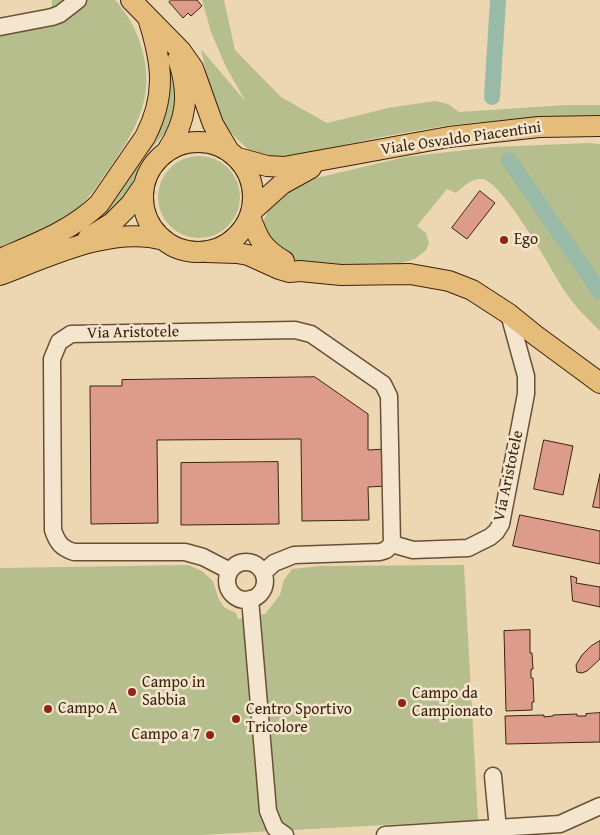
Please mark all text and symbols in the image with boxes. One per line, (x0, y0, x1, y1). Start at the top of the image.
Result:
street label: Viale Osvaldo Piacentini (379, 118, 543, 160)
place label: Ego (514, 230, 538, 250)
marker: Ego (498, 234, 510, 246)
street label: Via Aristotele (87, 323, 179, 343)
street label: Via Aristotele (490, 429, 528, 523)
place label: Campo in Sabbia (142, 673, 205, 711)
place label: Campo da Campionato (412, 684, 493, 722)
marker: Campo in Sabbia (126, 686, 138, 698)
marker: Campo da Campionato (396, 697, 408, 709)
place label: Campo A (58, 699, 117, 719)
place label: Centro Sportivo Tricolore (246, 700, 352, 738)
marker: Campo A (42, 703, 54, 715)
marker: Centro Sportivo Tricolore (230, 713, 242, 725)
place label: Campo a 7 (132, 725, 200, 745)
marker: Campo a 7 (204, 729, 216, 741)

